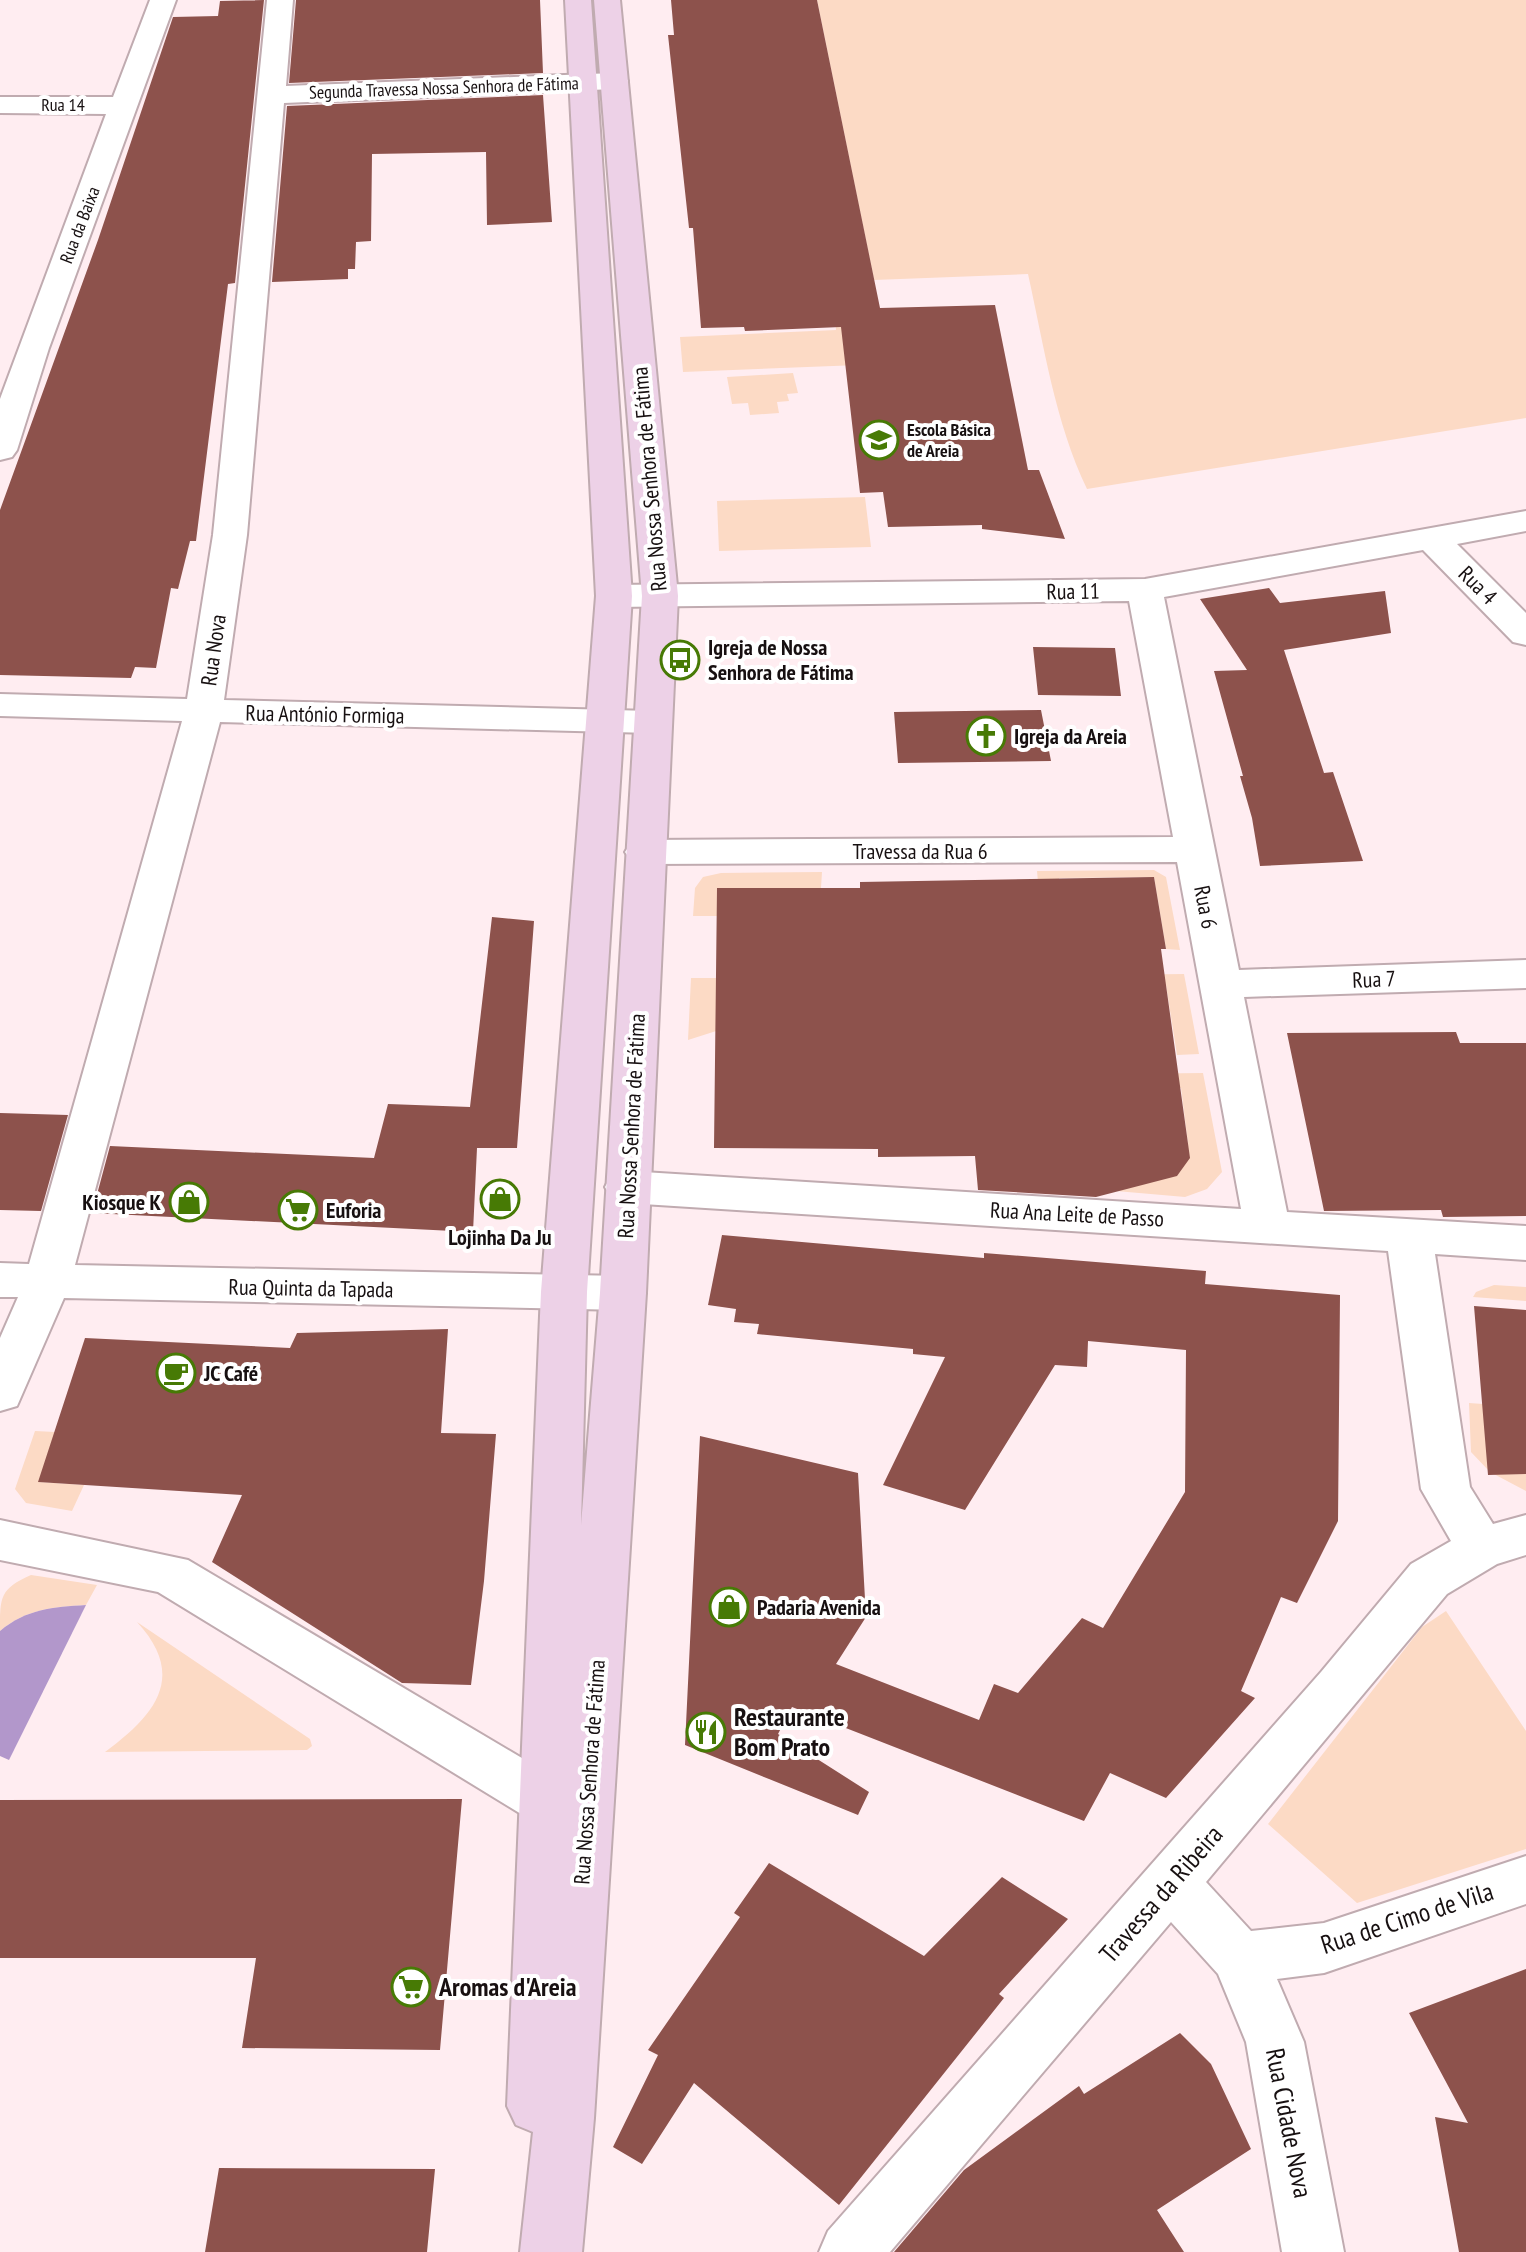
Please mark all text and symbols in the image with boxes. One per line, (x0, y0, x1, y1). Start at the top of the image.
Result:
street label: Segunda Travessa Nossa Senhora de Fátima (309, 71, 579, 104)
street label: Rua 14 (41, 93, 85, 116)
street label: Rua da Baixa (54, 183, 105, 267)
street label: Rua Nossa Senhora de Fátima (625, 366, 673, 592)
place label: Escola Básica de Areia (907, 418, 991, 462)
school or university icon: Escola Básica de Areia (858, 419, 900, 461)
street label: Rua 4 (1453, 560, 1503, 610)
street label: Rua 11 (1046, 577, 1100, 605)
street label: Rua Nova (194, 612, 232, 688)
place label: Igreja de Nossa Senhora de Fátima (708, 633, 854, 686)
bus stop icon: Igreja de Nossa Senhora de Fátima (659, 639, 701, 681)
street label: Rua António Formiga (245, 699, 405, 729)
church icon: Igreja da Areia (965, 715, 1007, 757)
place label: Igreja da Areia (1014, 722, 1127, 750)
street label: Travessa da Rua 6 (852, 837, 988, 865)
street label: Rua 6 (1188, 883, 1224, 931)
street label: Rua 7 (1352, 964, 1396, 994)
street label: Rua Nossa Senhora de Fátima (611, 1013, 651, 1239)
shop icon: Lojinha Da Ju (479, 1178, 521, 1220)
shop icon: Kiosque K (168, 1181, 210, 1223)
place label: Kiosque K (82, 1188, 162, 1216)
supermarket icon: Euforia (277, 1189, 319, 1231)
street label: Rua Ana Leite de Passo (989, 1195, 1165, 1233)
place label: Euforia (326, 1196, 381, 1224)
place label: Lojinha Da Ju (448, 1223, 552, 1251)
street label: Rua Quinta da Tapada (228, 1273, 394, 1303)
cafe icon: JC Café (155, 1352, 197, 1394)
place label: JC Café (203, 1359, 258, 1387)
shop icon: Padaria Avenida (708, 1586, 750, 1628)
place label: Padaria Avenida (757, 1593, 881, 1621)
street label: Rua Nossa Senhora de Fátima (567, 1659, 611, 1885)
place label: Restaurante Bom Prato (734, 1700, 845, 1763)
restaurant icon: Restaurante Bom Prato (685, 1711, 727, 1753)
street label: Travessa da Ribeira (1092, 1818, 1229, 1969)
street label: Rua de Cimo de Vila (1316, 1874, 1497, 1961)
supermarket icon: Aromas d'Areia (390, 1966, 432, 2008)
place label: Aromas d'Areia (438, 1970, 576, 2003)
street label: Rua Cidade Nova (1259, 2045, 1320, 2201)

